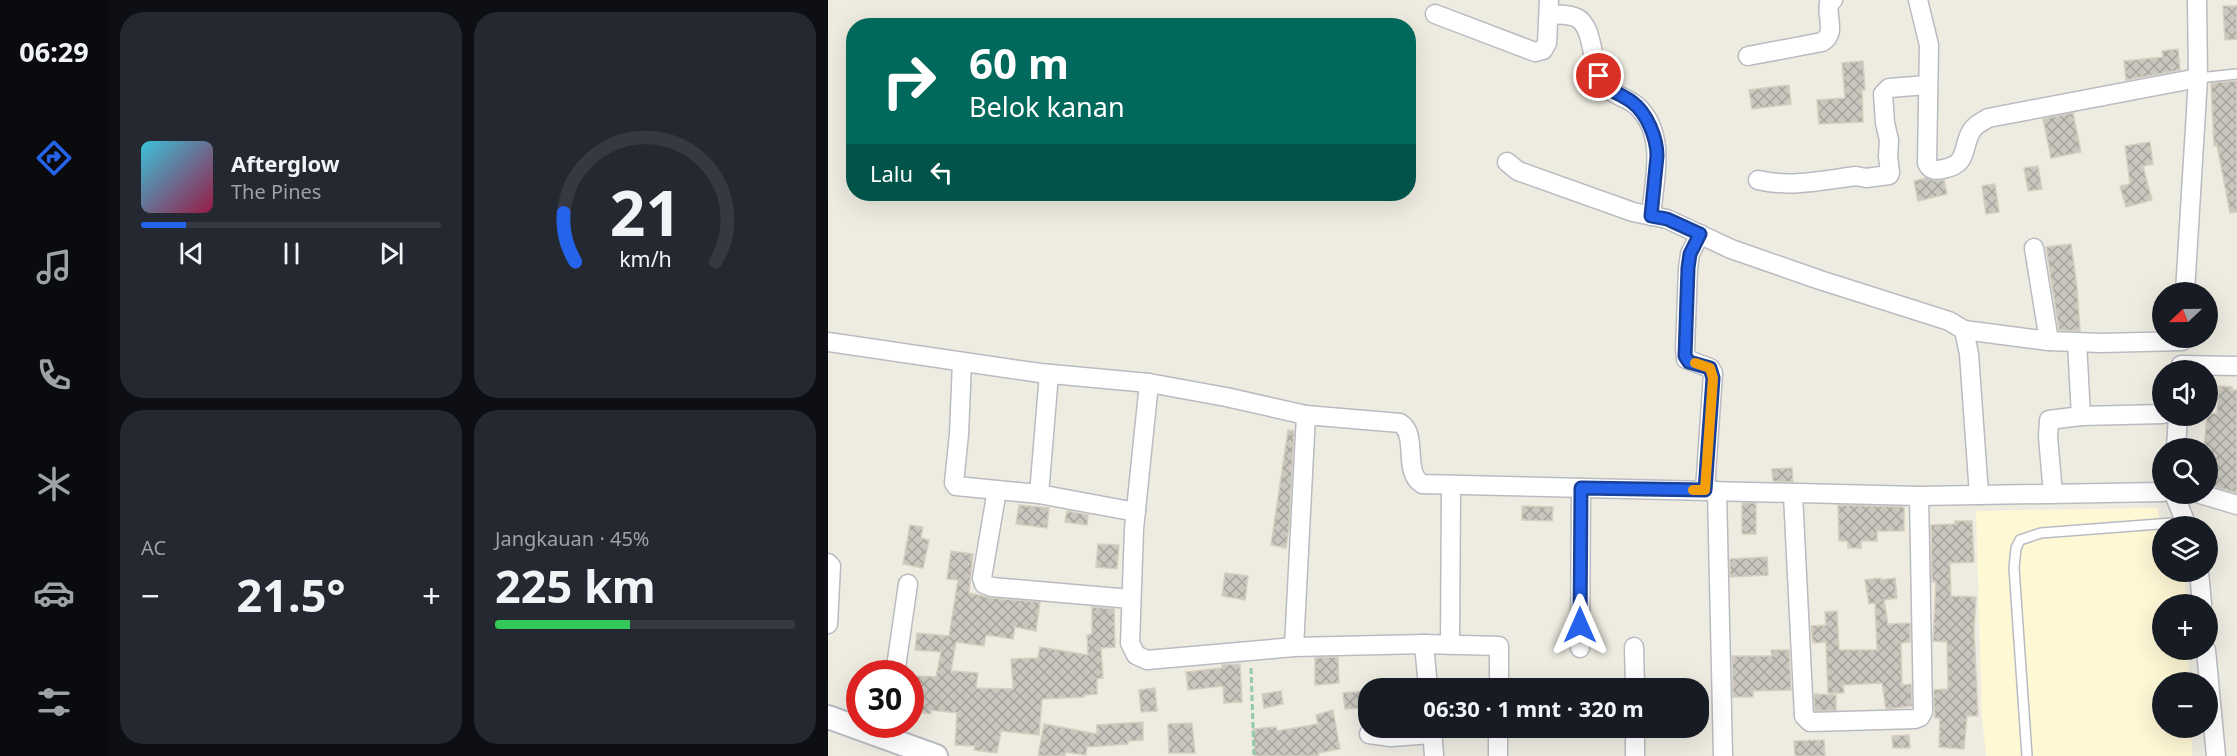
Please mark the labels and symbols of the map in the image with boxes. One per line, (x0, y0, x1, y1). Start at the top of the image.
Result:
pin (1573, 50, 1624, 101)
north arrow (2152, 282, 2218, 348)
position arrow (1548, 593, 1612, 657)
speed limit sign: 30 (846, 660, 924, 738)

